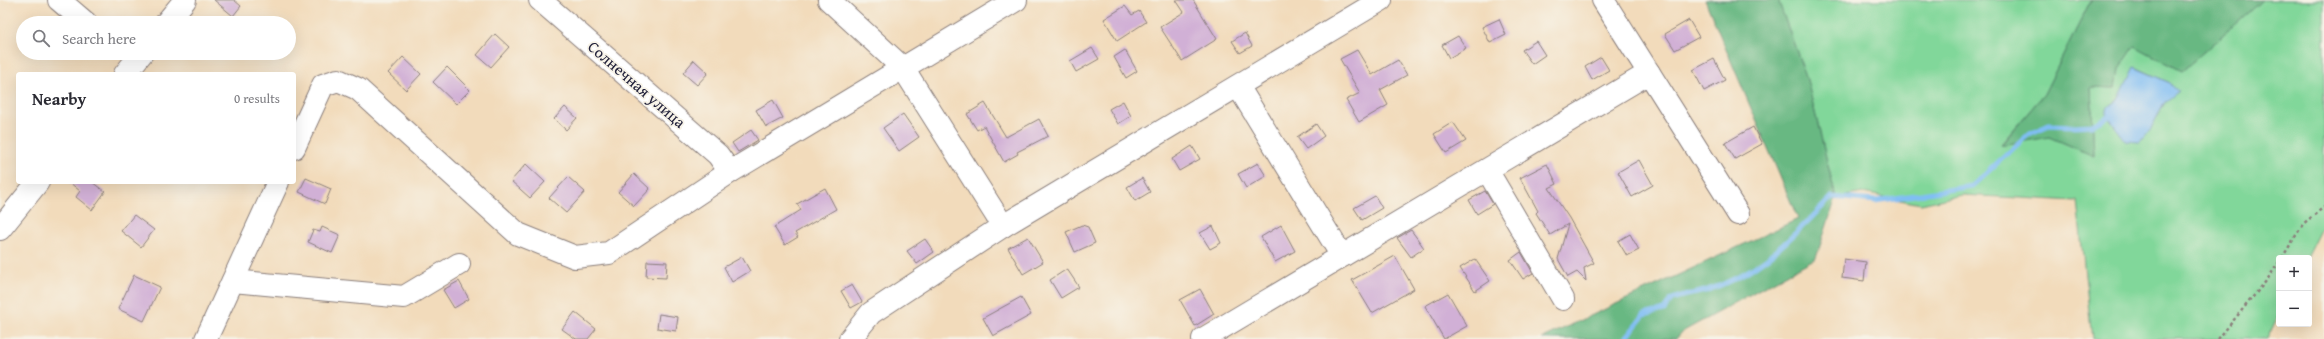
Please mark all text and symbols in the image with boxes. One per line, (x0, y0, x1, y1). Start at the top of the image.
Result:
search box (16, 16, 296, 60)
icon: search (30, 27, 52, 49)
text: Search here (62, 28, 136, 49)
street label: Солнечная улица (583, 35, 691, 134)
text: Nearby (32, 86, 86, 111)
text: 0 results (234, 89, 280, 108)
map controls (2276, 255, 2312, 327)
button: + (2276, 255, 2312, 291)
button: − (2276, 291, 2312, 327)

